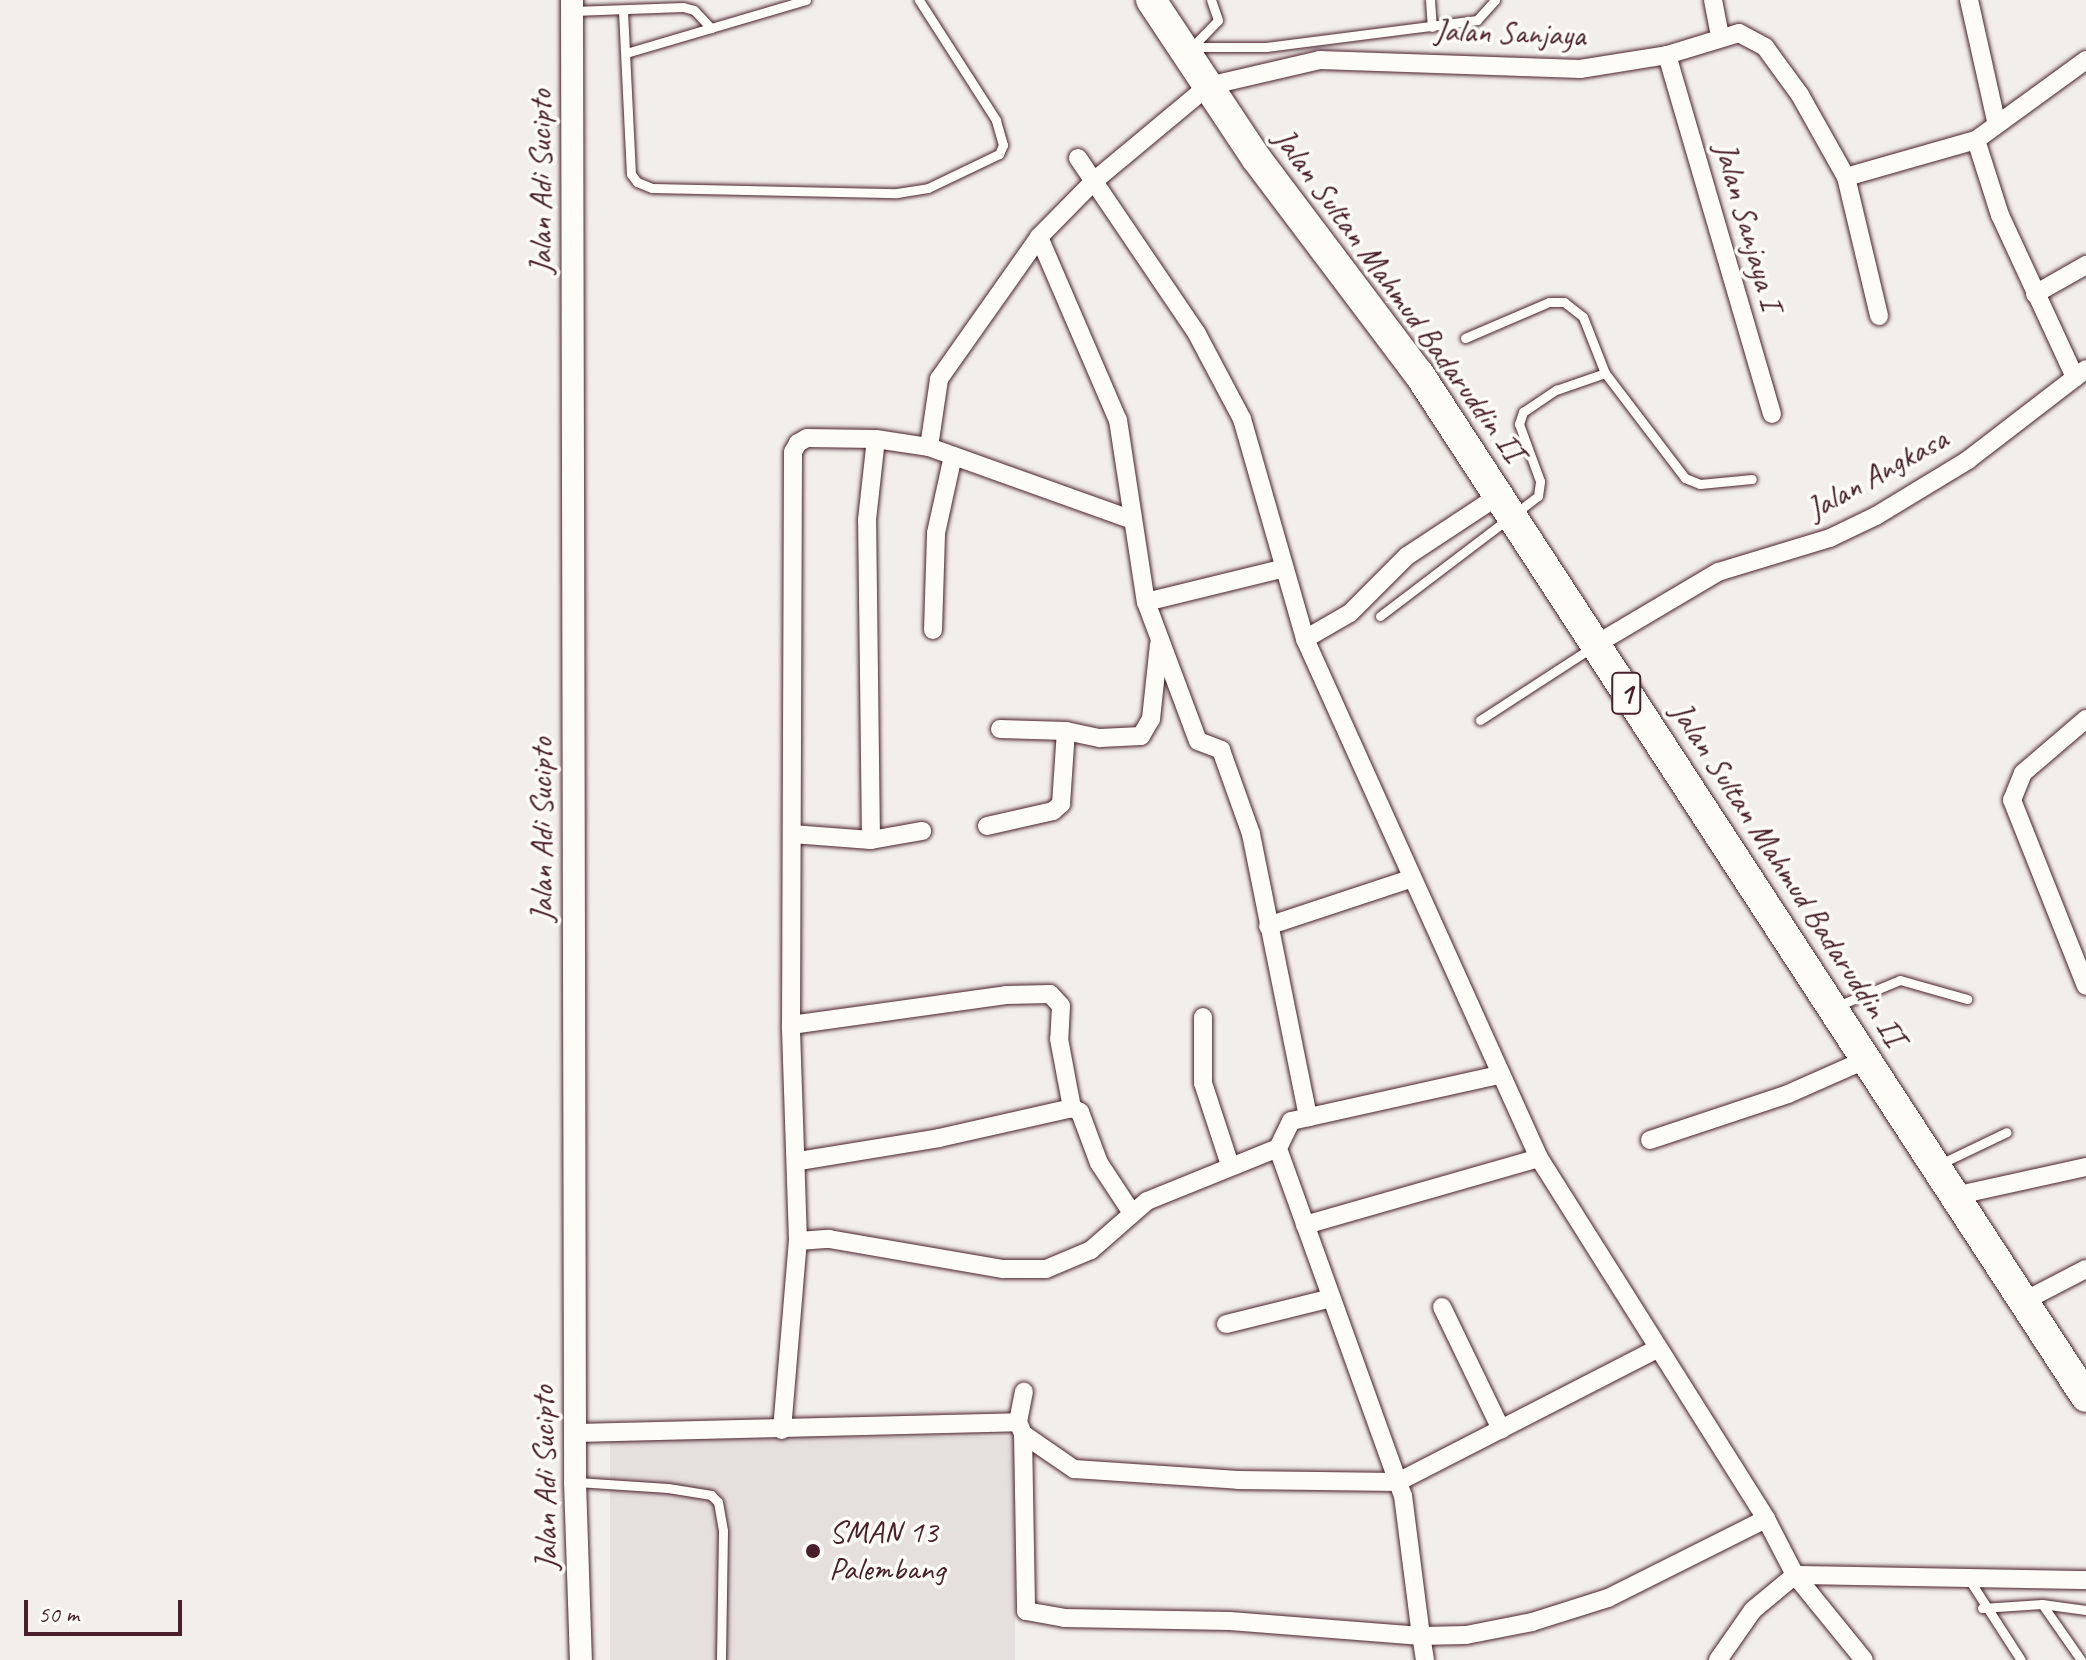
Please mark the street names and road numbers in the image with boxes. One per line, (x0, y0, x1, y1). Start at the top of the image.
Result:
street label: Jalan Sanjaya (1434, 11, 1586, 55)
street label: Jalan Adi Sucipto (522, 90, 560, 274)
street label: Jalan Sultan Mahmud Badaruddin II (1265, 120, 1533, 470)
street label: Jalan Sanjaya I (1706, 138, 1790, 314)
street label: Jalan Angkasa (1800, 420, 1954, 528)
road number: 1 (1610, 667, 1642, 719)
street label: Jalan Sultan Mahmud Badaruddin II (1662, 694, 1914, 1054)
street label: Jalan Adi Sucipto (523, 738, 561, 922)
street label: Jalan Adi Sucipto (524, 1386, 566, 1570)

